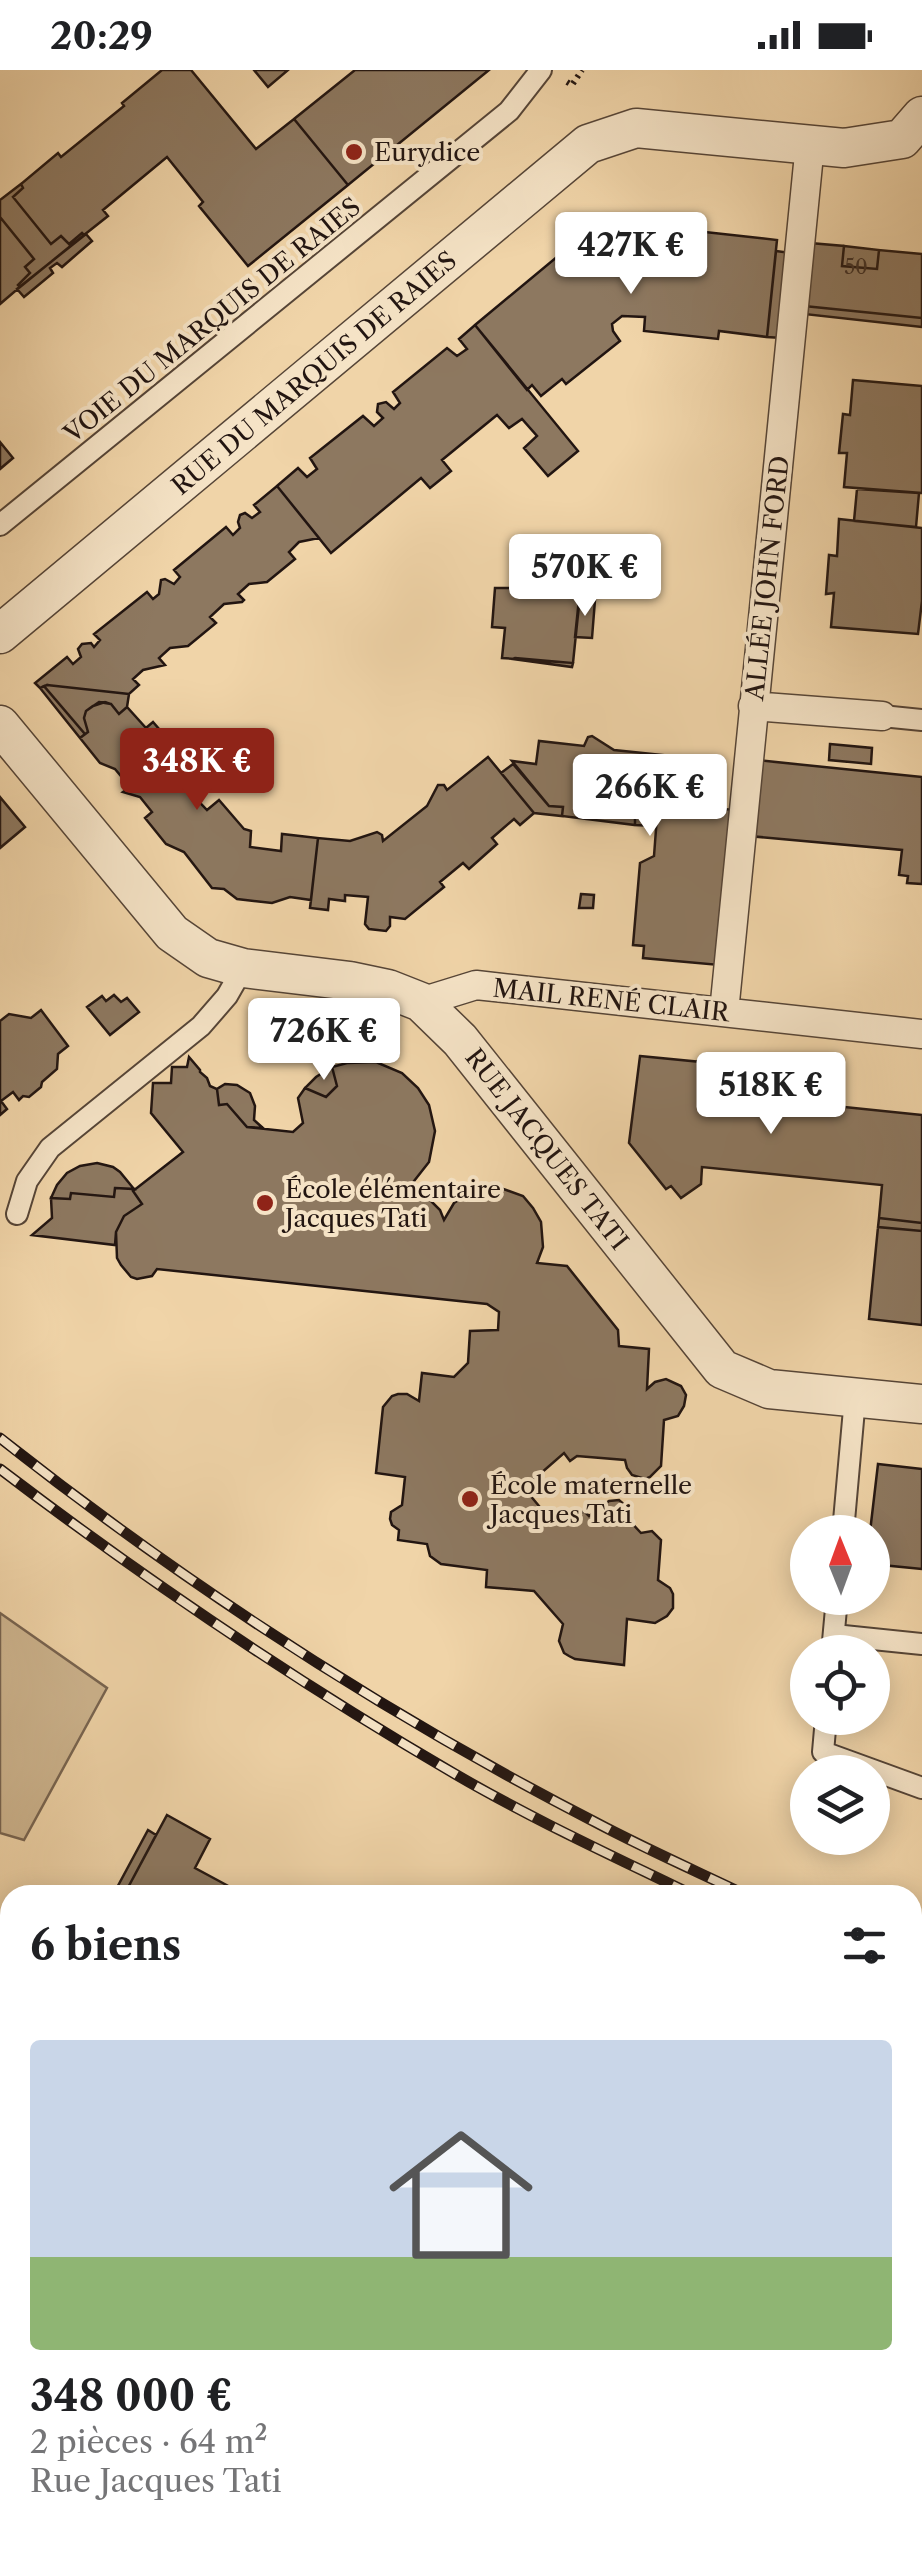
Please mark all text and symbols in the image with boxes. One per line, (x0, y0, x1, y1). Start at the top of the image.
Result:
text: 20:29 (50, 12, 153, 59)
place label: Eurydice (374, 137, 480, 168)
marker: Eurydice (343, 141, 365, 163)
street label: VOIE DU MARQUIS DE RAIES (57, 191, 367, 450)
pin: 427K € (550, 212, 712, 297)
text: 427K € (577, 225, 685, 264)
street label: RUE DU MARQUIS DE RAIES (166, 245, 463, 502)
house number: 50 (844, 255, 868, 279)
street label: ALLÉE JOHN FORD (739, 454, 796, 703)
pin: 570K € (504, 534, 666, 619)
text: 570K € (531, 547, 639, 586)
pin: 348K € (116, 728, 278, 813)
text: 348K € (142, 741, 252, 780)
pin: 266K € (569, 754, 731, 839)
text: 266K € (595, 767, 705, 806)
street label: MAIL RENÉ CLAIR (491, 973, 732, 1029)
pin: 726K € (243, 998, 405, 1083)
text: 726K € (270, 1011, 378, 1050)
street label: RUE JACQUES TATI (458, 1042, 635, 1256)
pin: 518K € (690, 1052, 852, 1137)
text: 518K € (719, 1065, 823, 1104)
place label: École élémentaire Jacques Tati (281, 1174, 501, 1234)
marker: École élémentaire Jacques Tati (254, 1192, 276, 1214)
place label: École maternelle Jacques Tati (486, 1470, 692, 1530)
marker: École maternelle Jacques Tati (459, 1488, 481, 1510)
north arrow (790, 1515, 890, 1615)
map controls (790, 1515, 890, 1855)
button: locate (790, 1635, 890, 1735)
button: layers (790, 1755, 890, 1855)
icon: filters (837, 1918, 892, 1973)
text: 6 biens (30, 1919, 181, 1971)
icon: home (371, 2105, 551, 2285)
text: 348 000 € (30, 2370, 232, 2422)
text: 2 pièces · 64 m² (30, 2422, 268, 2461)
text: Rue Jacques Tati (30, 2461, 282, 2500)

